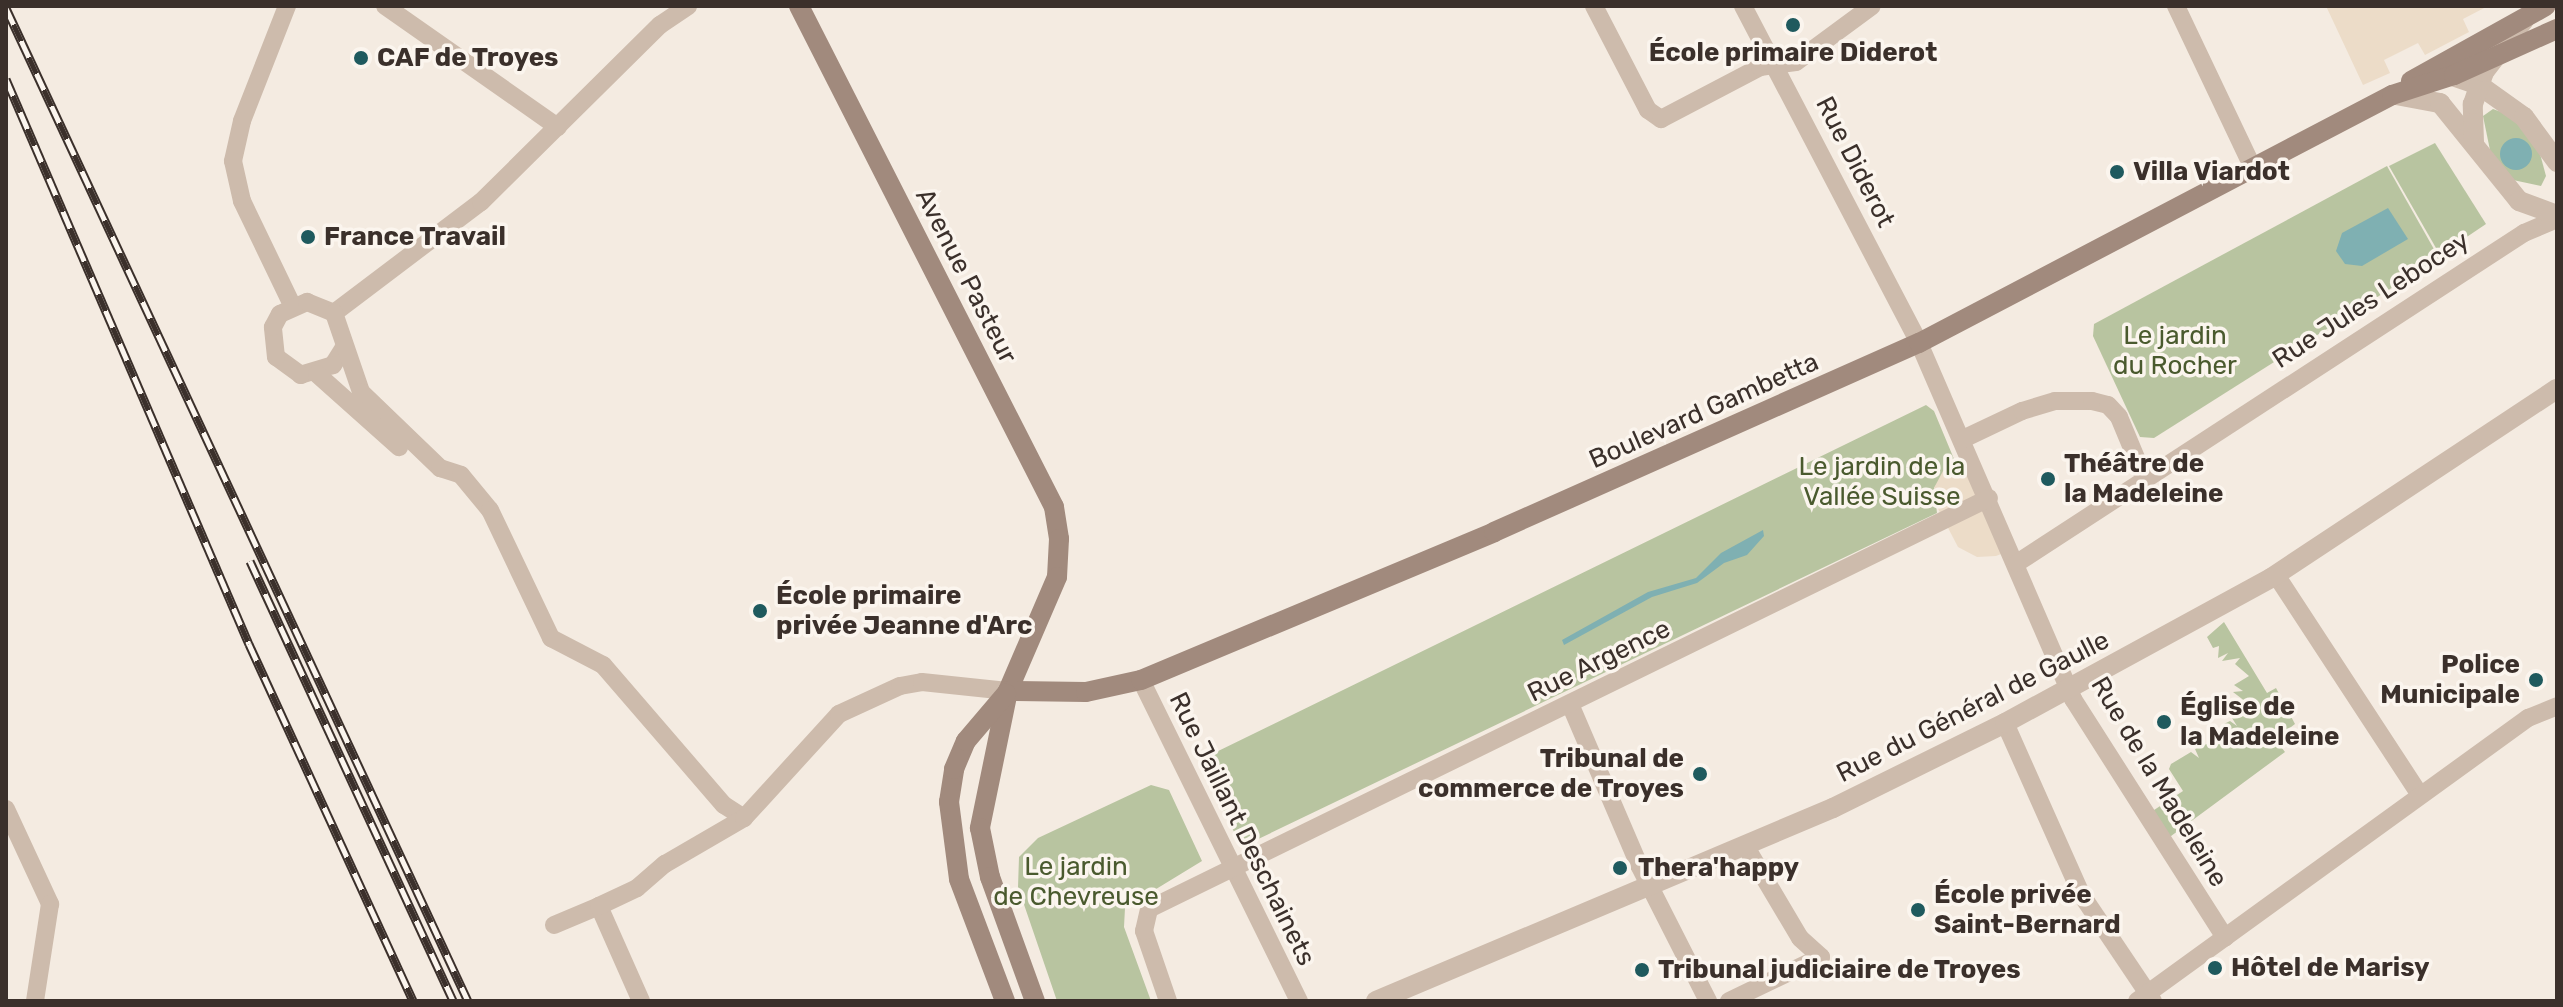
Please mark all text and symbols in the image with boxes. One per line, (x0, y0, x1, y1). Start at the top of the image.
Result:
marker: École primaire Diderot (1784, 16, 1802, 34)
place label: École primaire Diderot (1649, 37, 1937, 69)
place label: CAF de Troyes (377, 42, 559, 74)
marker: CAF de Troyes (352, 49, 370, 67)
street label: Rue Diderot (1809, 91, 1901, 233)
place label: Villa Viardot (2133, 156, 2290, 188)
marker: Villa Viardot (2108, 163, 2126, 181)
street label: Avenue Pasteur (909, 184, 1023, 368)
place label: France Travail (324, 221, 506, 253)
street label: Rue Jules Lebocey (2267, 225, 2475, 375)
marker: France Travail (299, 228, 317, 246)
park label: Le jardin du Rocher (2113, 320, 2237, 382)
street label: Boulevard Gambetta (1584, 346, 1824, 476)
place label: Théâtre de la Madeleine (2064, 448, 2224, 510)
park label: Le jardin de la Vallée Suisse (1799, 451, 1965, 512)
marker: Théâtre de la Madeleine (2039, 470, 2057, 488)
place label: École primaire privée Jeanne d'Arc (776, 580, 1032, 642)
marker: École primaire privée Jeanne d'Arc (751, 602, 769, 620)
street label: Rue Argence (1522, 613, 1676, 709)
street label: Rue du Général de Gaulle (1832, 625, 2114, 789)
place label: Police Municipale (2380, 649, 2520, 710)
street label: Rue de la Madeleine (2084, 671, 2234, 893)
marker: Police Municipale (2527, 671, 2545, 689)
street label: Rue Jaillant Deschainets (1162, 687, 1322, 971)
place label: Église de la Madeleine (2180, 691, 2340, 752)
marker: Église de la Madeleine (2155, 713, 2173, 731)
place label: Tribunal de commerce de Troyes (1417, 743, 1684, 804)
marker: Tribunal de commerce de Troyes (1691, 765, 1709, 783)
park label: Le jardin de Chevreuse (993, 851, 1159, 912)
place label: Thera'happy (1638, 852, 1799, 884)
marker: Thera'happy (1609, 857, 1631, 879)
place label: École privée Saint-Bernard (1934, 879, 2121, 940)
marker: École privée Saint-Bernard (1909, 901, 1927, 919)
place label: Hôtel de Marisy (2231, 952, 2430, 984)
place label: Tribunal judiciaire de Troyes (1658, 954, 2021, 986)
marker: Hôtel de Marisy (2206, 959, 2224, 977)
marker: Tribunal judiciaire de Troyes (1633, 961, 1651, 979)

